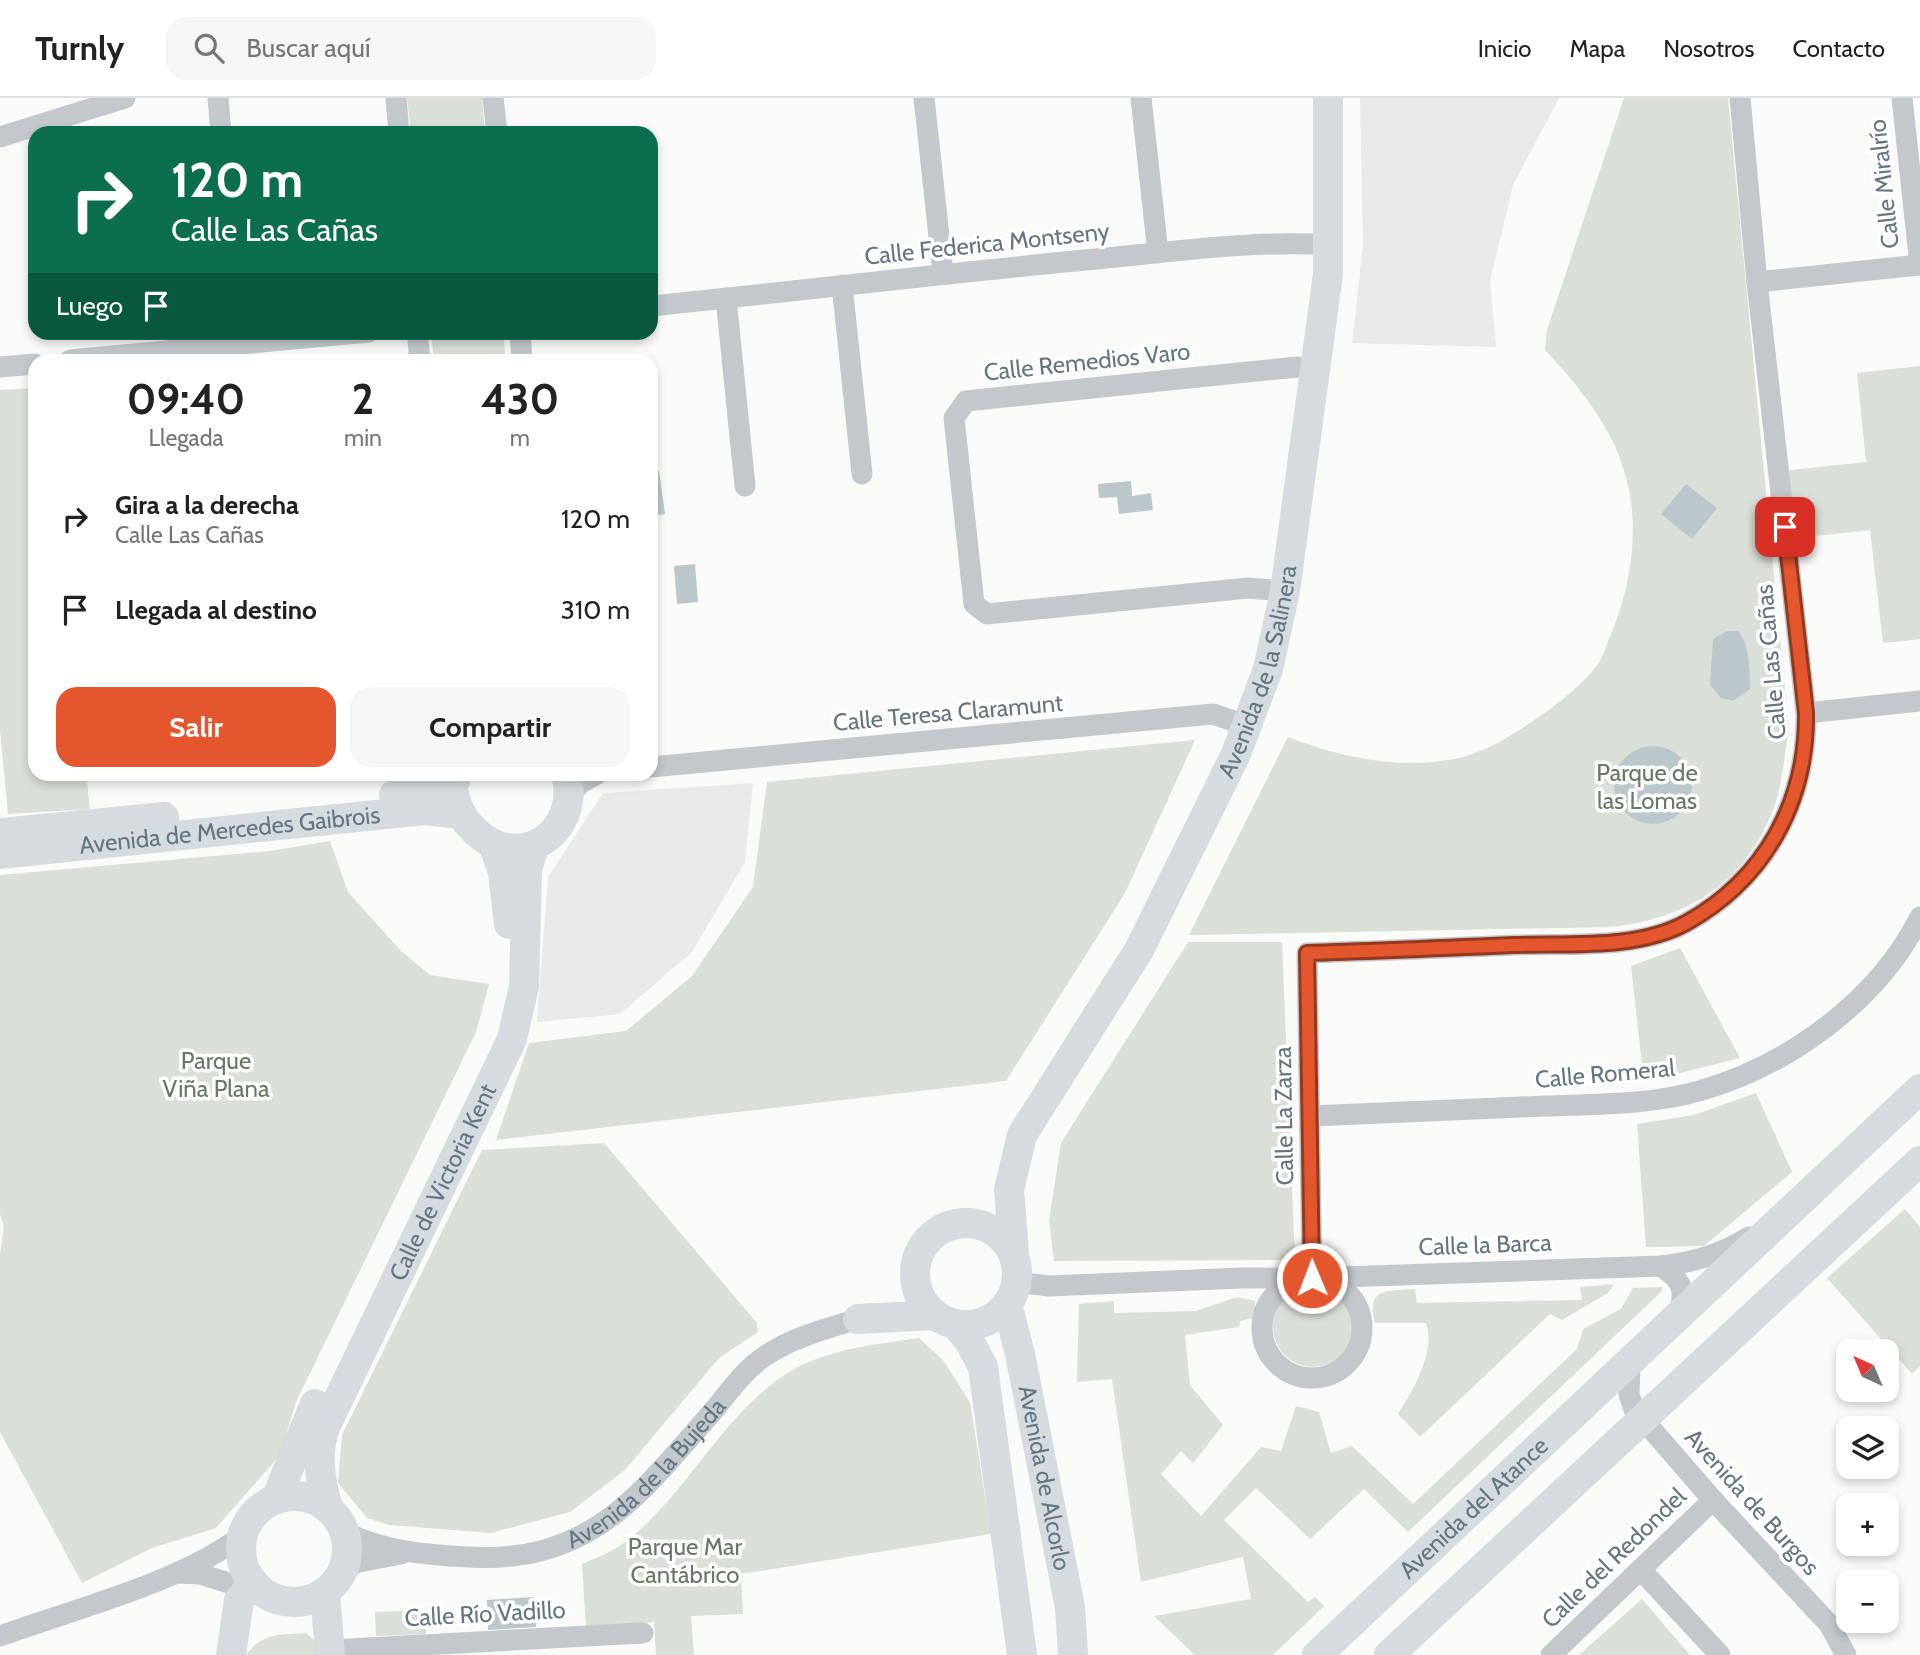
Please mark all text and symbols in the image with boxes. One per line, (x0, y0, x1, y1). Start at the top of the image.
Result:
search box (166, 17, 656, 80)
text: Turnly (35, 28, 124, 68)
icon: search (190, 29, 228, 67)
text: Buscar aquí (246, 32, 370, 64)
text: Inicio (1478, 34, 1531, 63)
text: Mapa (1569, 34, 1625, 63)
text: Nosotros (1663, 34, 1754, 63)
text: Contacto (1792, 34, 1885, 63)
street label: Calle Miralrío (1862, 118, 1905, 250)
text: 120 m (171, 150, 303, 209)
icon: right (56, 154, 147, 245)
text: Calle Las Cañas (171, 210, 378, 249)
street label: Calle Federica Montseny (863, 216, 1111, 271)
icon: arrive (137, 287, 175, 325)
text: Luego (56, 290, 123, 322)
street label: Calle Remedios Varo (982, 336, 1192, 387)
text: 09:40 (127, 373, 245, 425)
text: 2 (352, 373, 374, 425)
text: 430 (481, 373, 559, 425)
text: Llegada (149, 424, 223, 452)
text: min (344, 424, 382, 452)
text: m (510, 424, 530, 452)
text: Gira a la derecha (115, 489, 299, 521)
pin (1755, 497, 1815, 557)
icon: right (56, 500, 94, 538)
text: 120 m (561, 503, 630, 535)
icon: arrive (1766, 508, 1804, 546)
text: Calle Las Cañas (115, 521, 264, 549)
street label: Avenida de la Salinera (1211, 563, 1302, 783)
street label: Calle Las Cañas (1749, 583, 1792, 741)
icon: arrive (56, 591, 94, 629)
text: Llegada al destino (115, 594, 317, 626)
text: 310 m (561, 594, 630, 626)
button: Salir (56, 687, 336, 767)
button: Compartir (350, 687, 630, 767)
street label: Calle Teresa Claramunt (832, 688, 1064, 737)
park label: Parque de las Lomas (1596, 758, 1698, 815)
street label: Avenida de Mercedes Gaibrois (78, 800, 381, 860)
park label: Parque Viña Plana (163, 1046, 270, 1103)
street label: Calle La Zarza (1268, 1046, 1299, 1186)
street label: Calle Romeral (1534, 1053, 1676, 1094)
street label: Calle de Victoria Kent (383, 1079, 502, 1285)
street label: Calle la Barca (1418, 1228, 1553, 1261)
position arrow (1275, 1241, 1349, 1315)
north arrow (1836, 1339, 1899, 1402)
map controls (1836, 1339, 1899, 1633)
street label: Avenida de Alcorlo (1013, 1383, 1077, 1573)
street label: Avenida de la Bujeda (562, 1392, 732, 1555)
button: layers (1836, 1416, 1899, 1479)
street label: Avenida de Burgos (1679, 1423, 1826, 1581)
street label: Avenida del Atance (1393, 1431, 1554, 1584)
street label: Calle del Redondel (1535, 1481, 1692, 1634)
button: + (1836, 1493, 1899, 1556)
park label: Parque Mar Cantábrico (628, 1532, 743, 1589)
button: − (1836, 1570, 1899, 1633)
street label: Calle Río Vadillo (404, 1595, 566, 1632)

